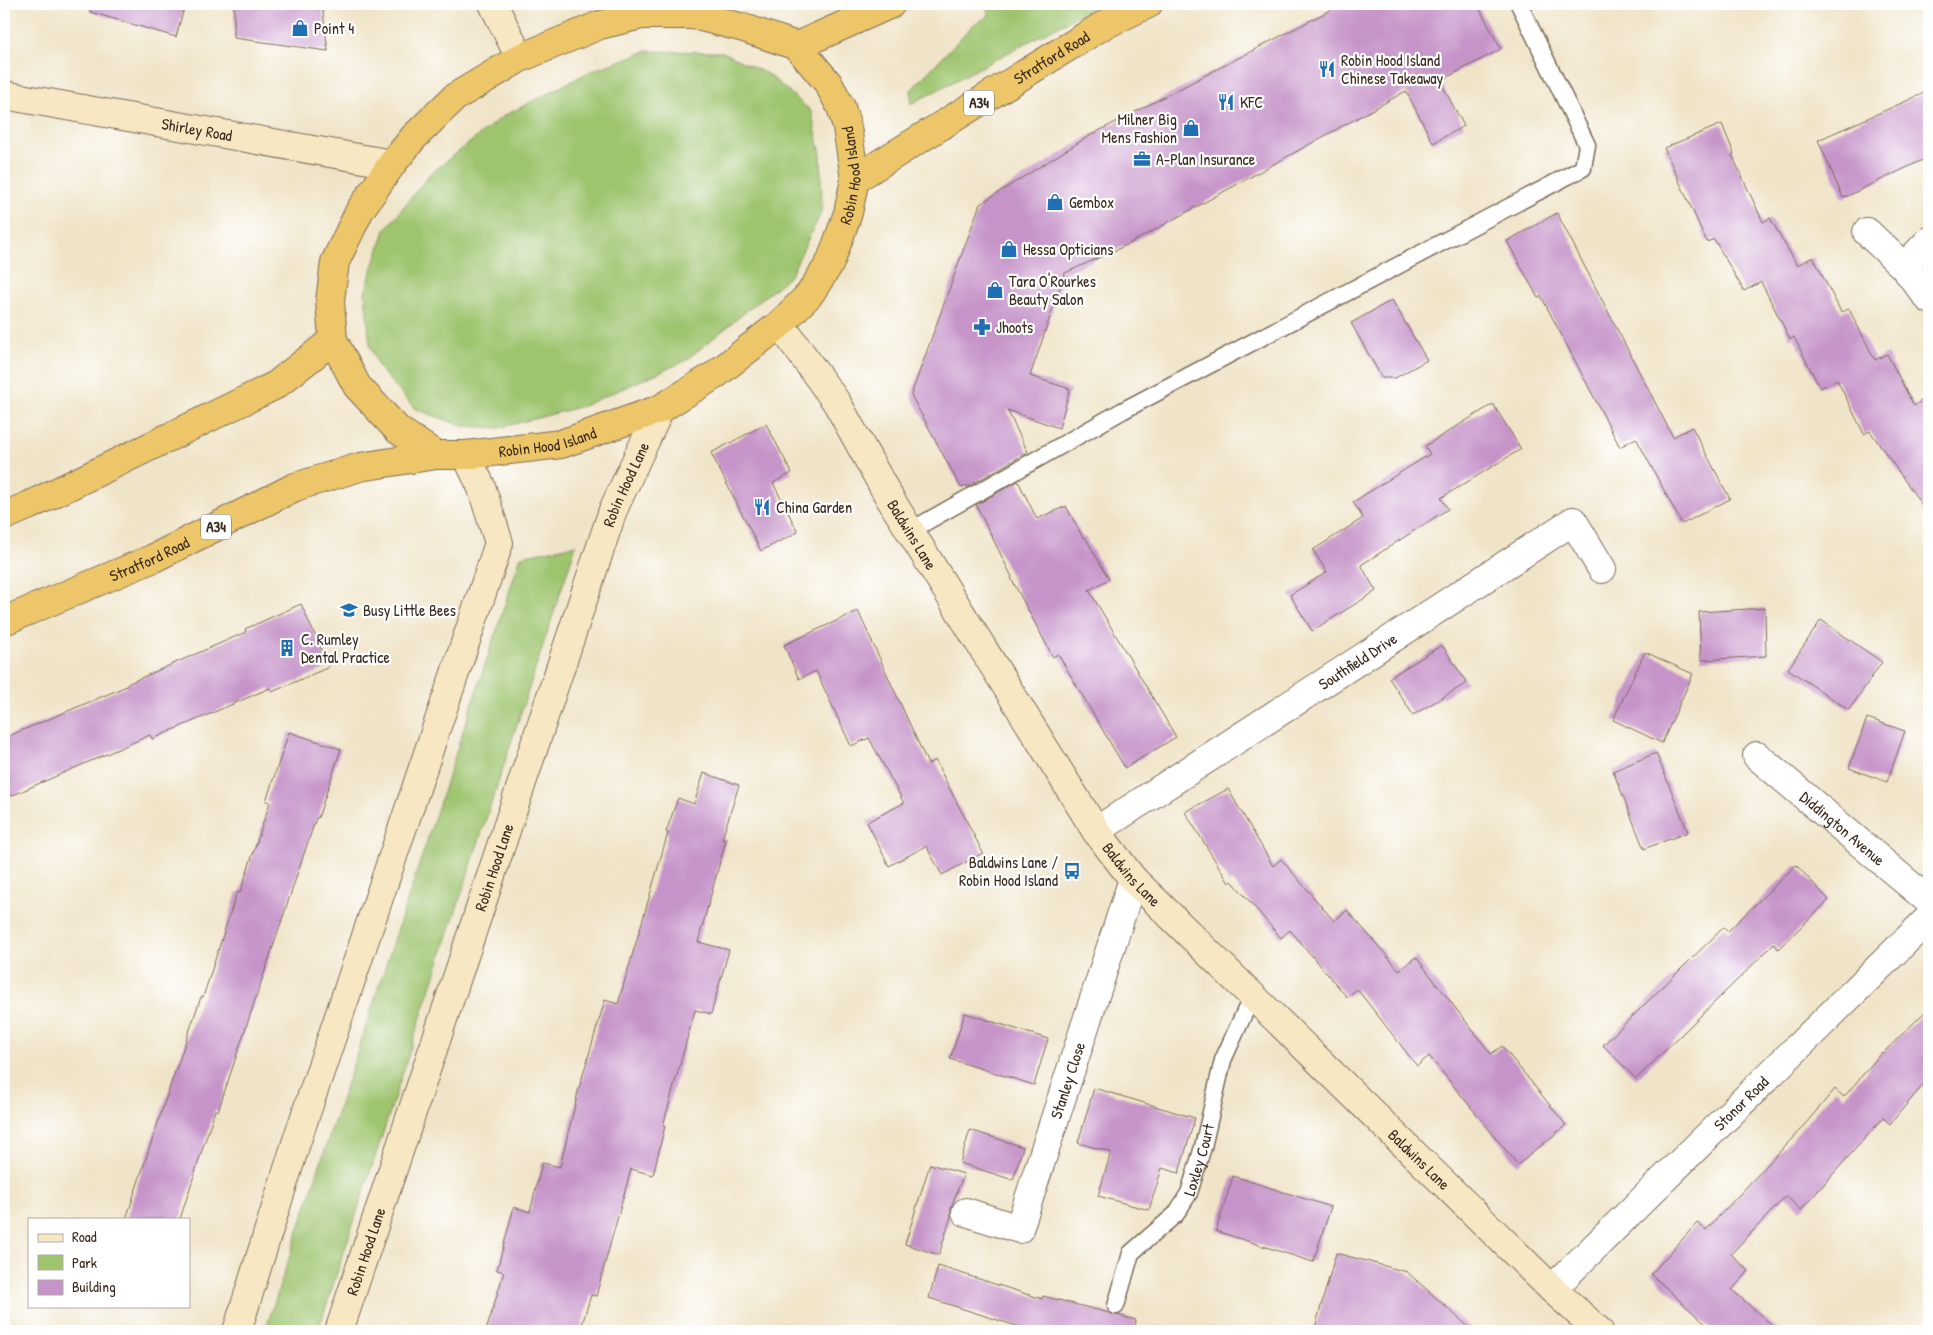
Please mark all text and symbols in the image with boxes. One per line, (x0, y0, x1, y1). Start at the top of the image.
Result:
place label: Point 4 (314, 17, 354, 39)
shop icon: Point 4 (290, 18, 310, 38)
street label: Stratford Road (1009, 26, 1093, 89)
place label: Robin Hood Island Chinese Takeaway (1341, 49, 1444, 89)
restaurant icon: Robin Hood Island Chinese Takeaway (1317, 59, 1337, 79)
road number: A34 (964, 90, 994, 116)
place label: KFC (1240, 91, 1263, 113)
restaurant icon: KFC (1216, 92, 1236, 112)
place label: Milner Big Mens Fashion (1102, 108, 1177, 148)
street label: Shirley Road (160, 112, 234, 146)
shop icon: Milner Big Mens Fashion (1181, 118, 1201, 138)
street label: Robin Hood Island (834, 125, 866, 227)
place label: A-Plan Insurance (1156, 148, 1256, 170)
office icon: A-Plan Insurance (1132, 149, 1152, 169)
place label: Gembox (1069, 191, 1114, 213)
shop icon: Gembox (1045, 192, 1065, 212)
place label: Hessa Opticians (1023, 238, 1113, 260)
shop icon: Hessa Opticians (999, 239, 1019, 259)
place label: Tara O'Rourkes Beauty Salon (1009, 270, 1096, 310)
shop icon: Tara O'Rourkes Beauty Salon (985, 280, 1005, 300)
place label: Jhoots (996, 316, 1033, 338)
pharmacy icon: Jhoots (972, 317, 992, 337)
street label: Robin Hood Island (497, 421, 599, 462)
street label: Robin Hood Lane (597, 438, 654, 530)
street label: Baldwins Lane (882, 495, 943, 574)
place label: China Garden (776, 496, 852, 518)
restaurant icon: China Garden (752, 497, 772, 517)
road number: A34 (201, 514, 231, 540)
street label: Stratford Road (106, 531, 193, 586)
place label: Busy Little Bees (363, 599, 456, 621)
school or university icon: Busy Little Bees (339, 600, 359, 620)
street label: Southfield Drive (1314, 627, 1402, 695)
place label: C. Rumley Dental Practice (301, 628, 391, 668)
building icon: C. Rumley Dental Practice (277, 638, 297, 658)
street label: Diddington Avenue (1795, 786, 1890, 871)
street label: Robin Hood Lane (469, 820, 519, 914)
street label: Baldwins Lane (1098, 838, 1166, 912)
place label: Baldwins Lane / Robin Hood Island (959, 851, 1058, 891)
bus stop icon: Baldwins Lane / Robin Hood Island (1062, 861, 1082, 881)
street label: Stanley Close (1045, 1039, 1090, 1122)
street label: Stonor Road (1709, 1071, 1773, 1135)
street label: Loxley Court (1178, 1121, 1219, 1198)
street label: Baldwins Lane (1383, 1124, 1456, 1195)
street label: Robin Hood Lane (341, 1204, 391, 1298)
legend (28, 1218, 190, 1308)
text: Road (72, 1226, 97, 1247)
text: Park (72, 1252, 97, 1273)
text: Building (72, 1276, 116, 1297)

